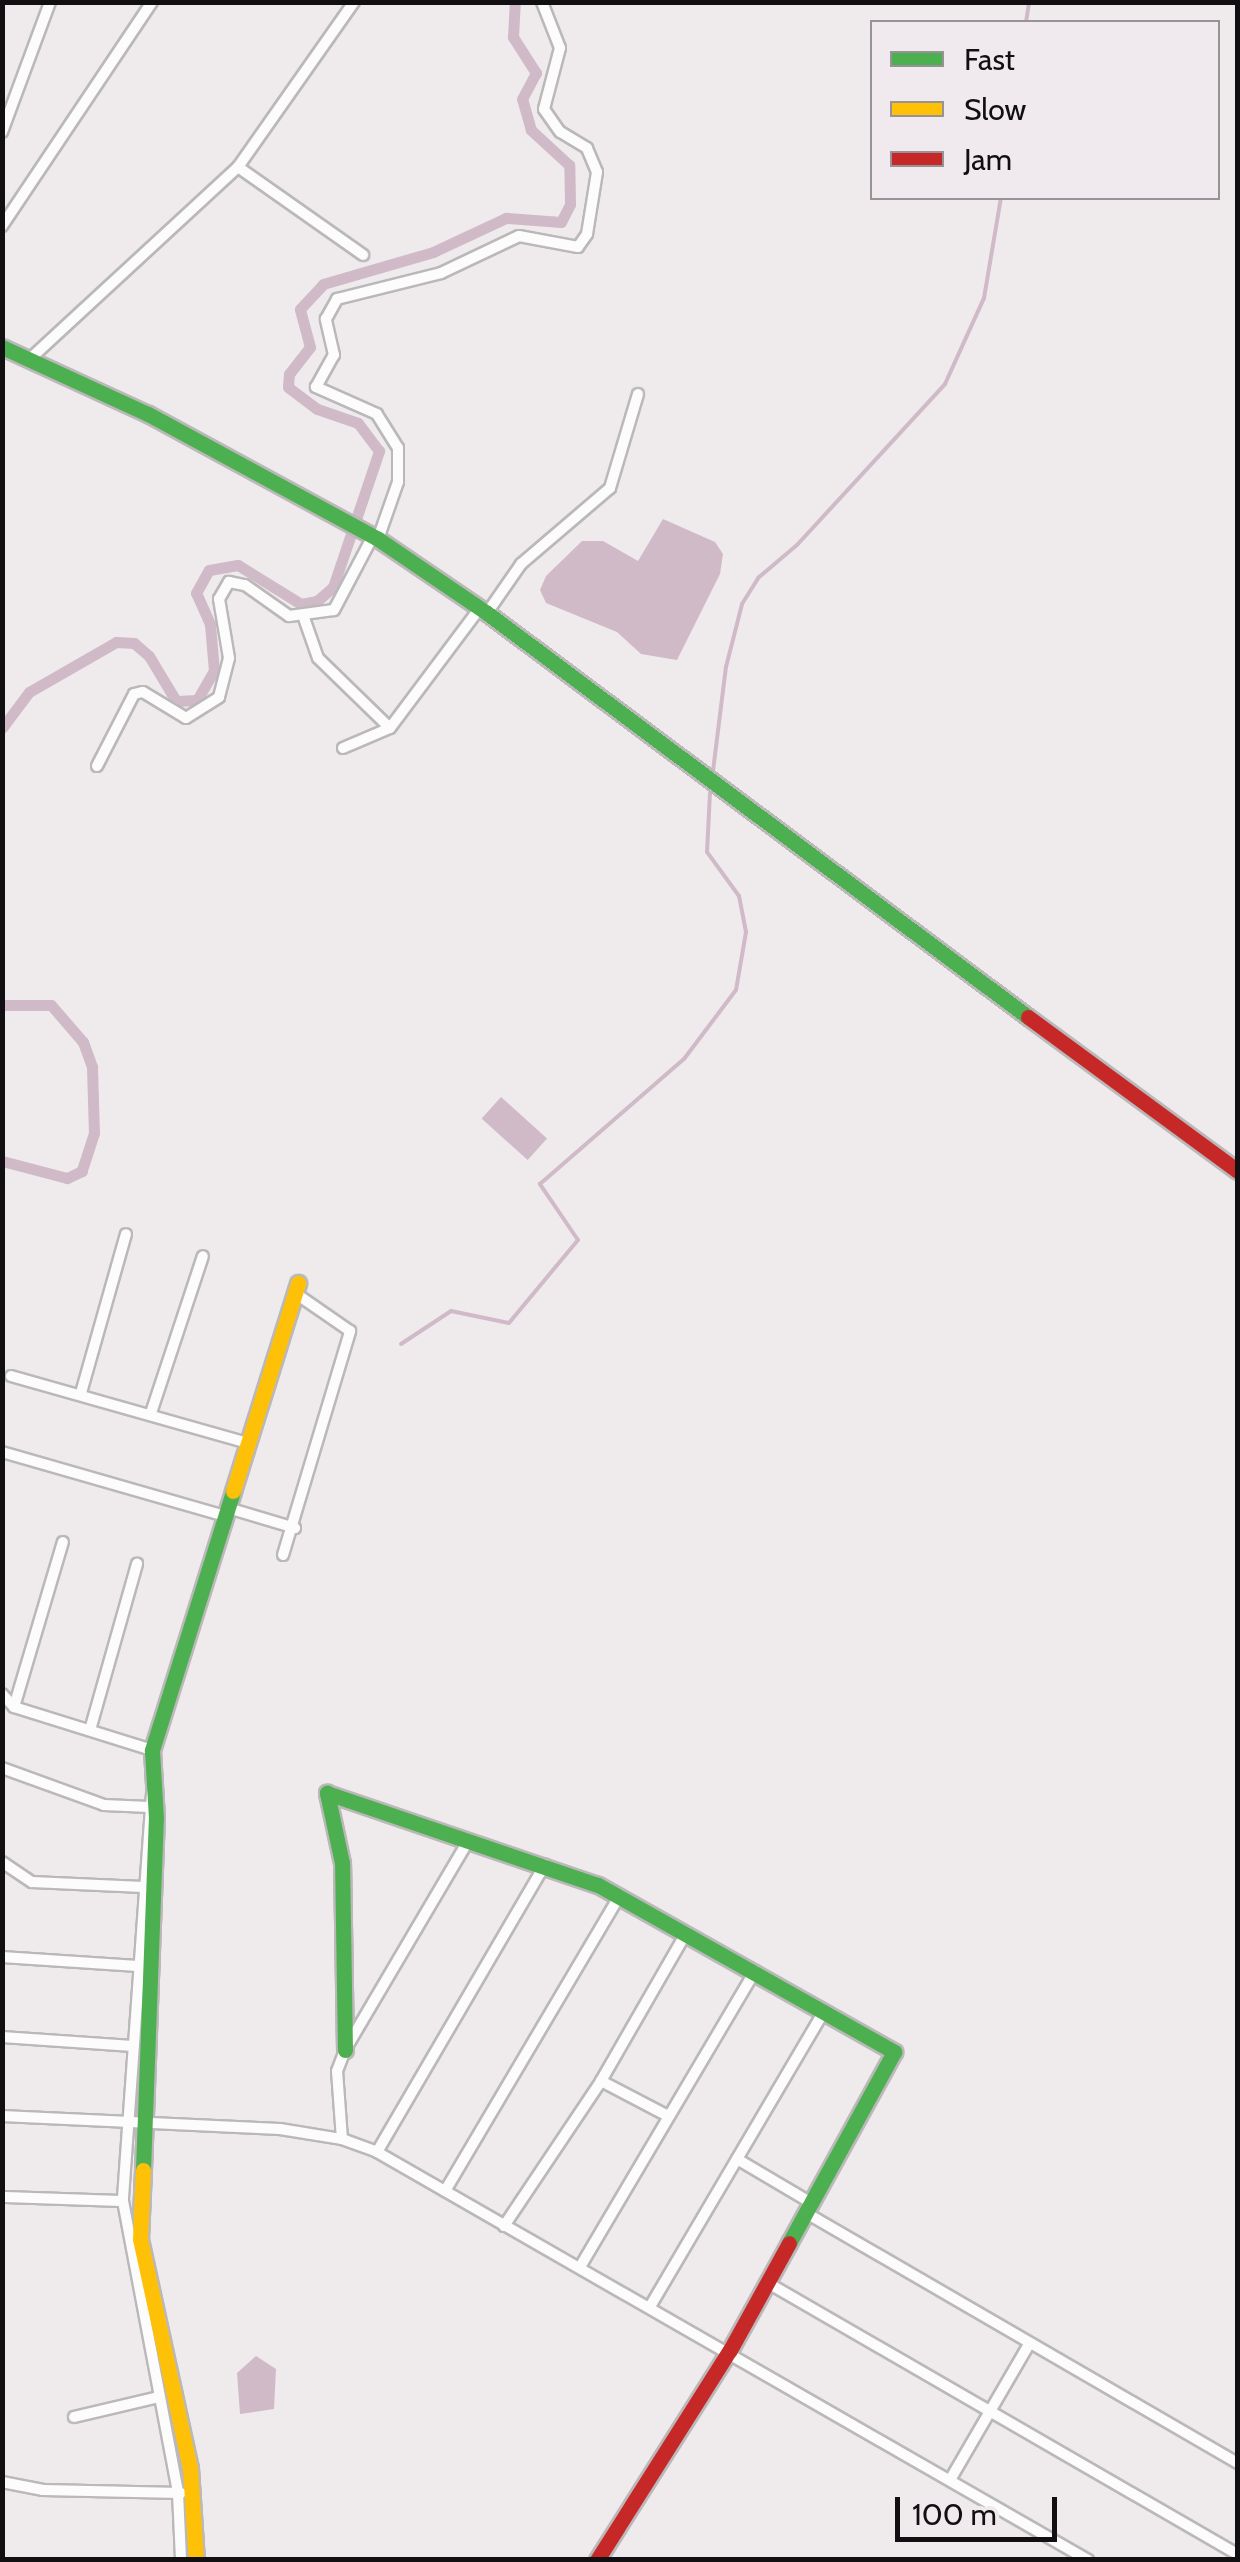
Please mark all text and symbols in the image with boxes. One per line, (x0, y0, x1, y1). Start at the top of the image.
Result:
legend (870, 20, 1220, 200)
text: Fast (964, 41, 1015, 78)
text: Slow (964, 91, 1026, 128)
text: Jam (964, 141, 1012, 178)
scale bar (900, 2477, 1062, 2539)
text: 100 m (912, 2496, 997, 2533)

